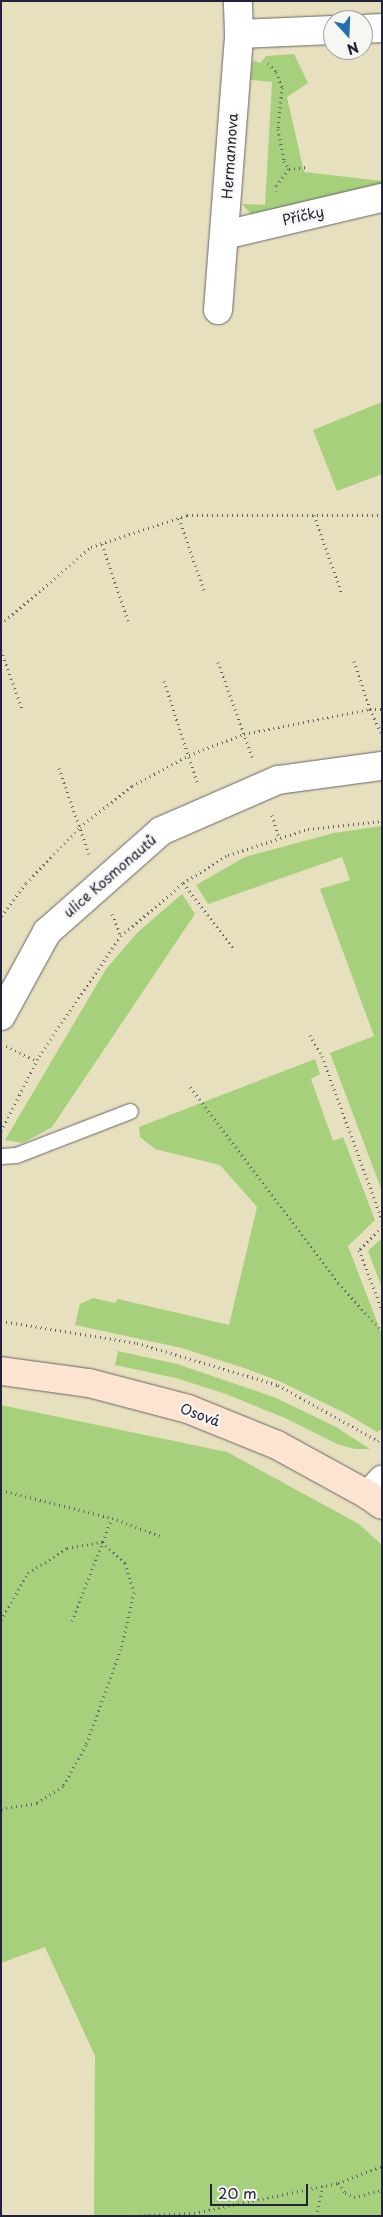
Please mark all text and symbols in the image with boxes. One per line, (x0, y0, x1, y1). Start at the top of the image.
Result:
north arrow (323, 10, 373, 60)
text: N (344, 37, 362, 60)
street label: Hermannova (219, 113, 241, 199)
street label: Příčky (280, 203, 326, 229)
street label: ulice Kosmonautů (60, 831, 160, 921)
street label: Osová (178, 1400, 222, 1430)
scale bar (213, 2174, 310, 2206)
text: 20 m (218, 2181, 257, 2204)

